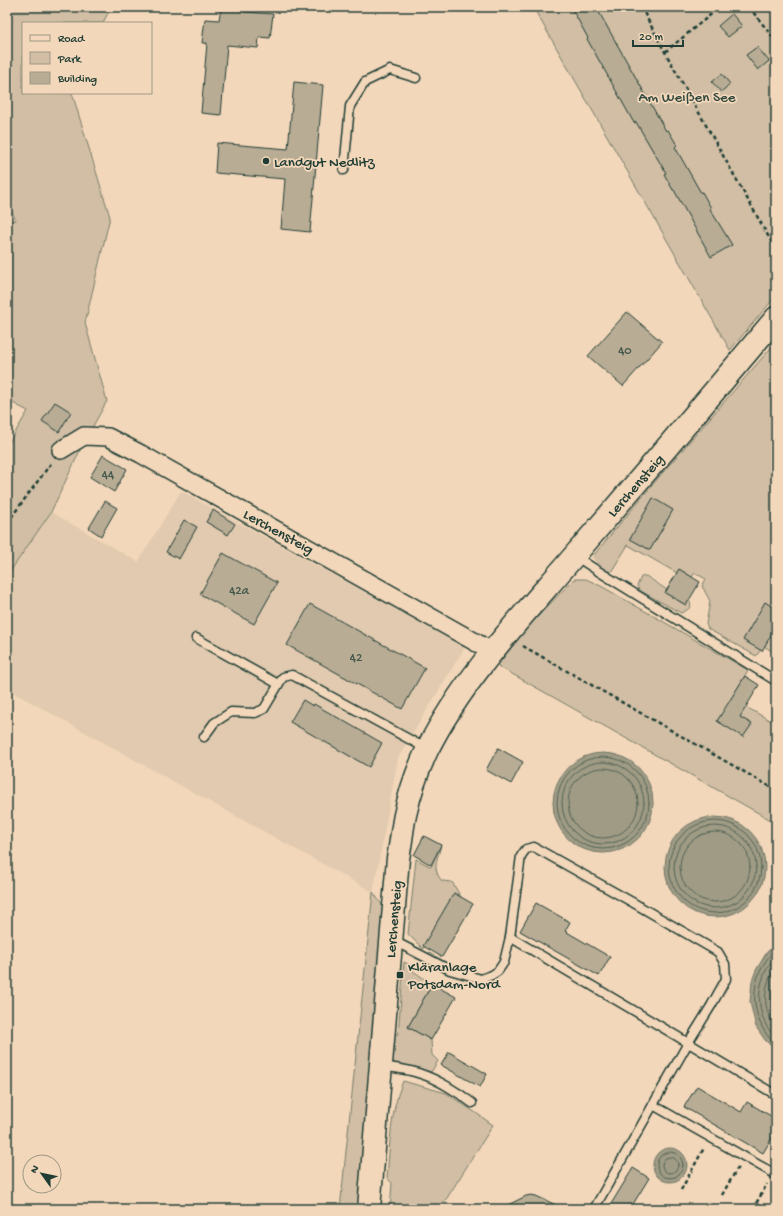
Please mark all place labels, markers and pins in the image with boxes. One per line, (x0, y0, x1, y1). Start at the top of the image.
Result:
place label: Landgut Nedlitz (274, 154, 375, 172)
marker: Landgut Nedlitz (261, 156, 271, 166)
place label: Kläranlage Potsdam-Nord (407, 959, 501, 994)
marker: Kläranlage Potsdam-Nord (395, 970, 405, 980)

